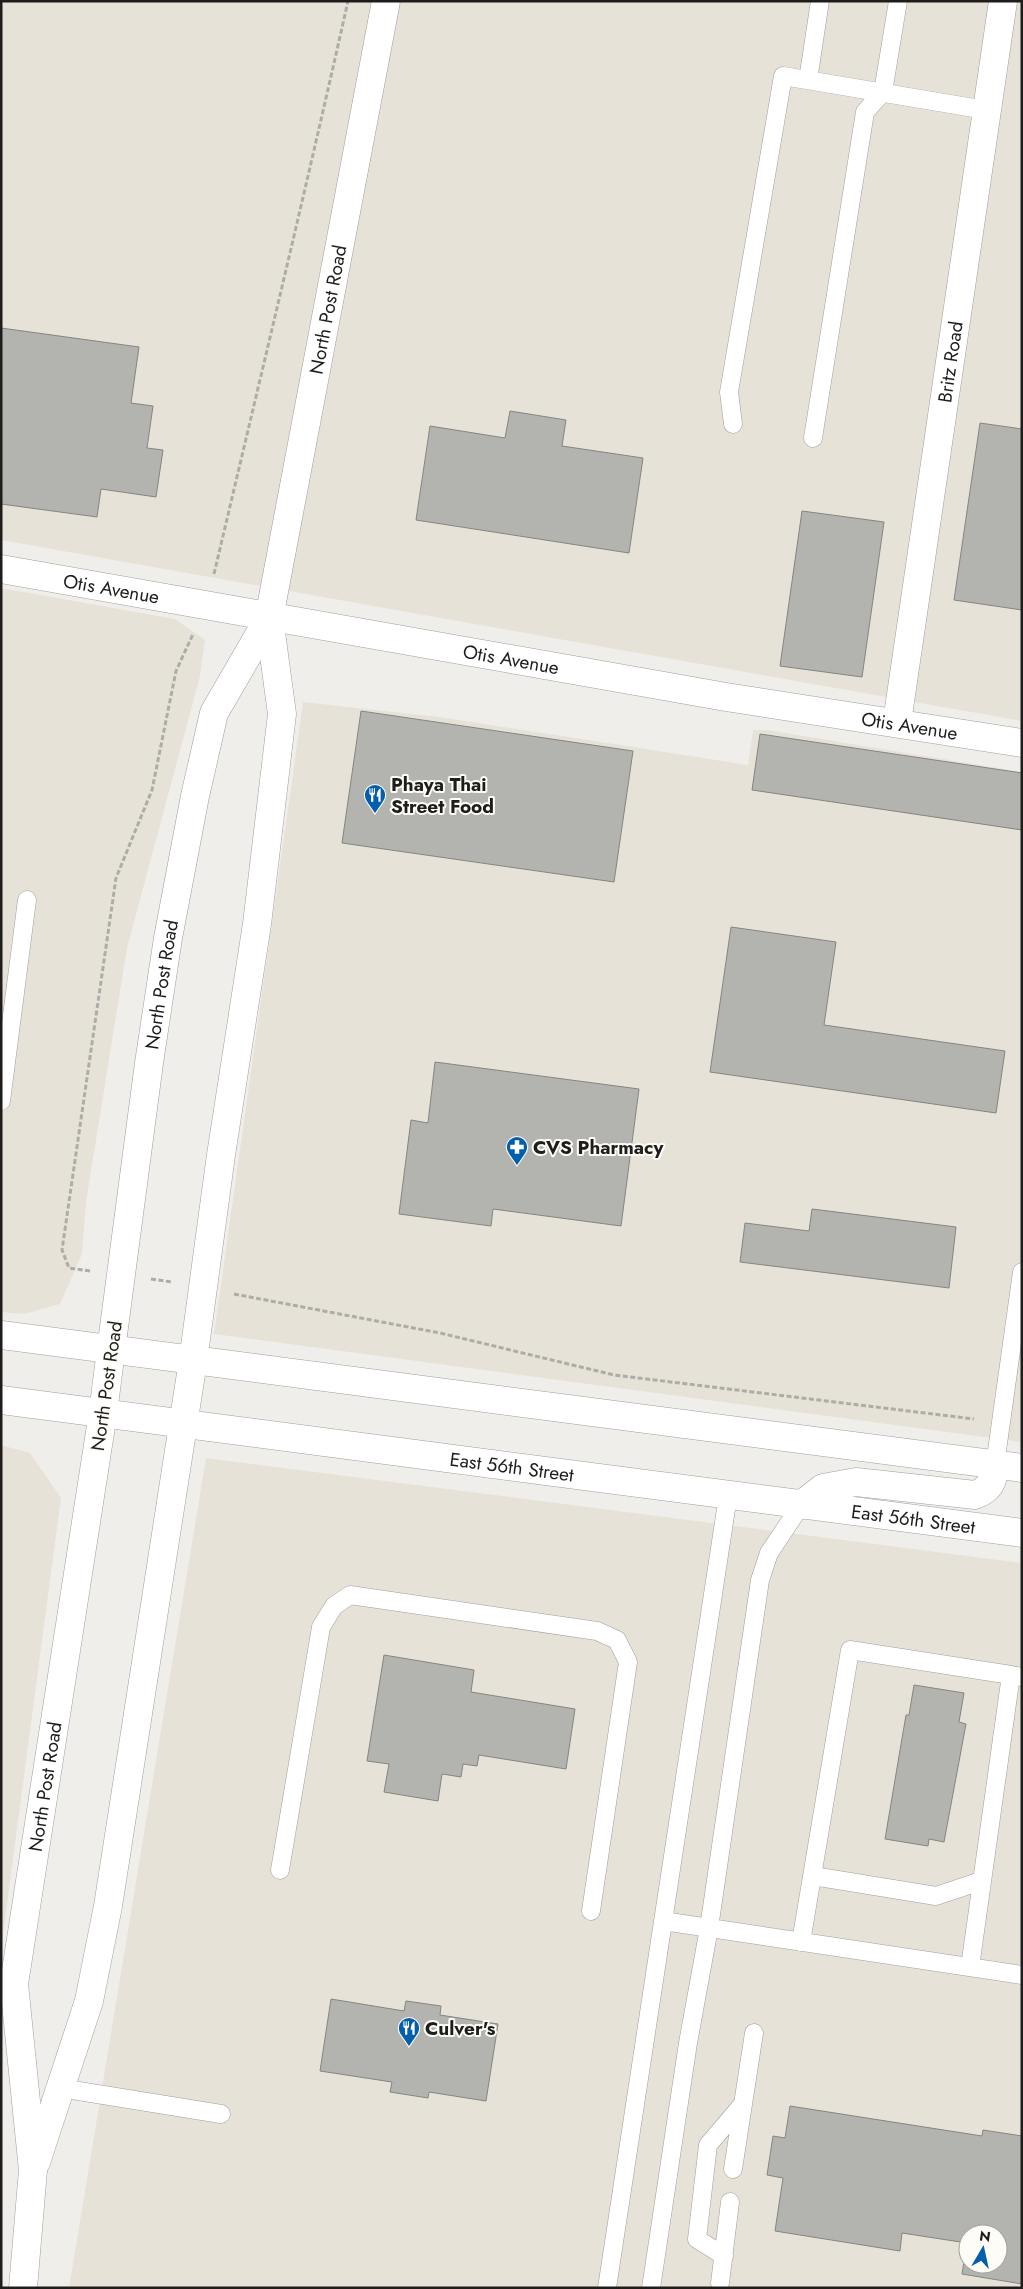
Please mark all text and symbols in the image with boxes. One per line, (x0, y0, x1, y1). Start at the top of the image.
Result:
street label: North Post Road (303, 243, 353, 377)
street label: Britz Road (931, 319, 970, 405)
street label: Otis Avenue (61, 567, 162, 611)
street label: Otis Avenue (461, 638, 561, 681)
street label: Otis Avenue (859, 705, 960, 747)
place label: Phaya Thai Street Food (391, 771, 494, 820)
restaurant icon: Phaya Thai Street Food (363, 783, 387, 814)
street label: North Post Road (138, 917, 185, 1051)
place label: CVS Pharmacy (533, 1134, 664, 1161)
pharmacy icon: CVS Pharmacy (505, 1135, 529, 1166)
street label: North Post Road (84, 1319, 129, 1453)
street label: East 56th Street (448, 1446, 576, 1489)
street label: East 56th Street (850, 1498, 977, 1541)
street label: North Post Road (22, 1720, 69, 1854)
place label: Culver's (425, 2015, 496, 2042)
restaurant icon: Culver's (397, 2016, 421, 2047)
north arrow (958, 2224, 1008, 2274)
text: N (978, 2225, 992, 2247)

